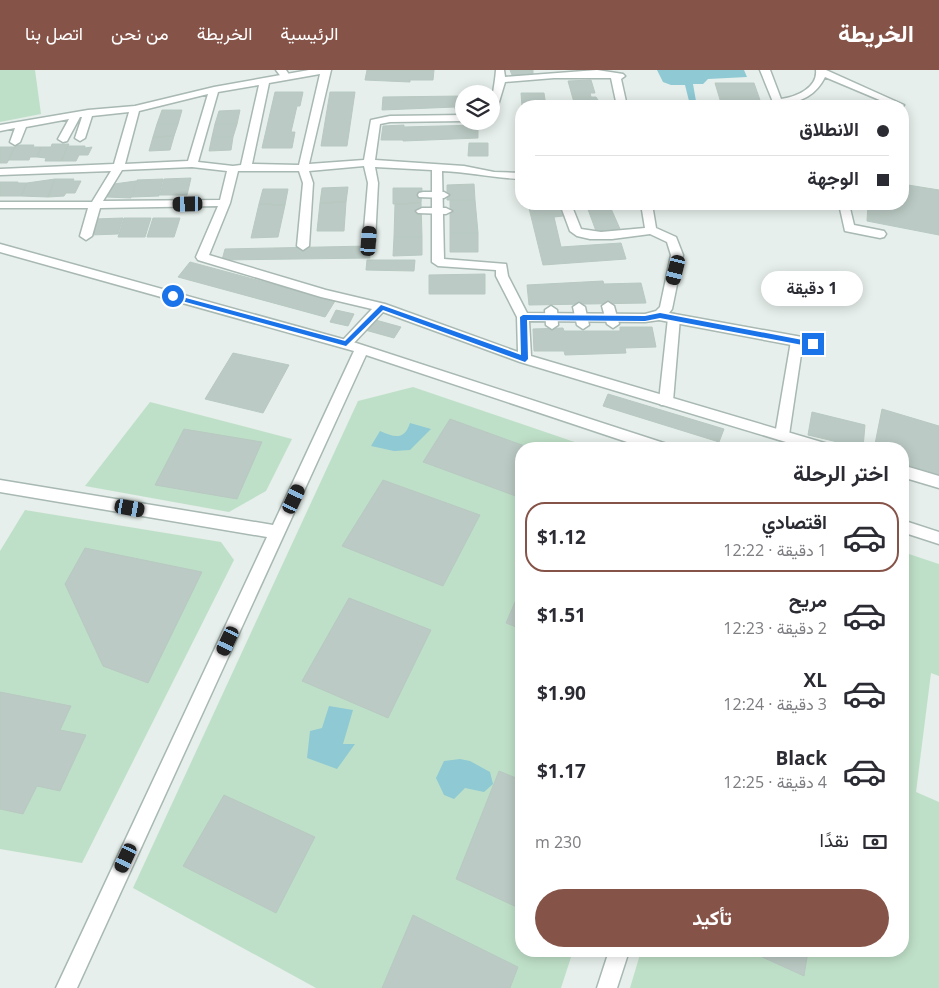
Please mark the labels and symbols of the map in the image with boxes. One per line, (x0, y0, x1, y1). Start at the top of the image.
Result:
car (172, 196, 203, 212)
car (360, 226, 377, 256)
car (665, 254, 686, 286)
callout: 1 دقيقة (762, 272, 864, 306)
route start (162, 285, 184, 307)
route end (802, 333, 824, 355)
car (280, 482, 307, 516)
car (113, 498, 146, 518)
car (214, 624, 241, 658)
car (112, 841, 139, 875)

